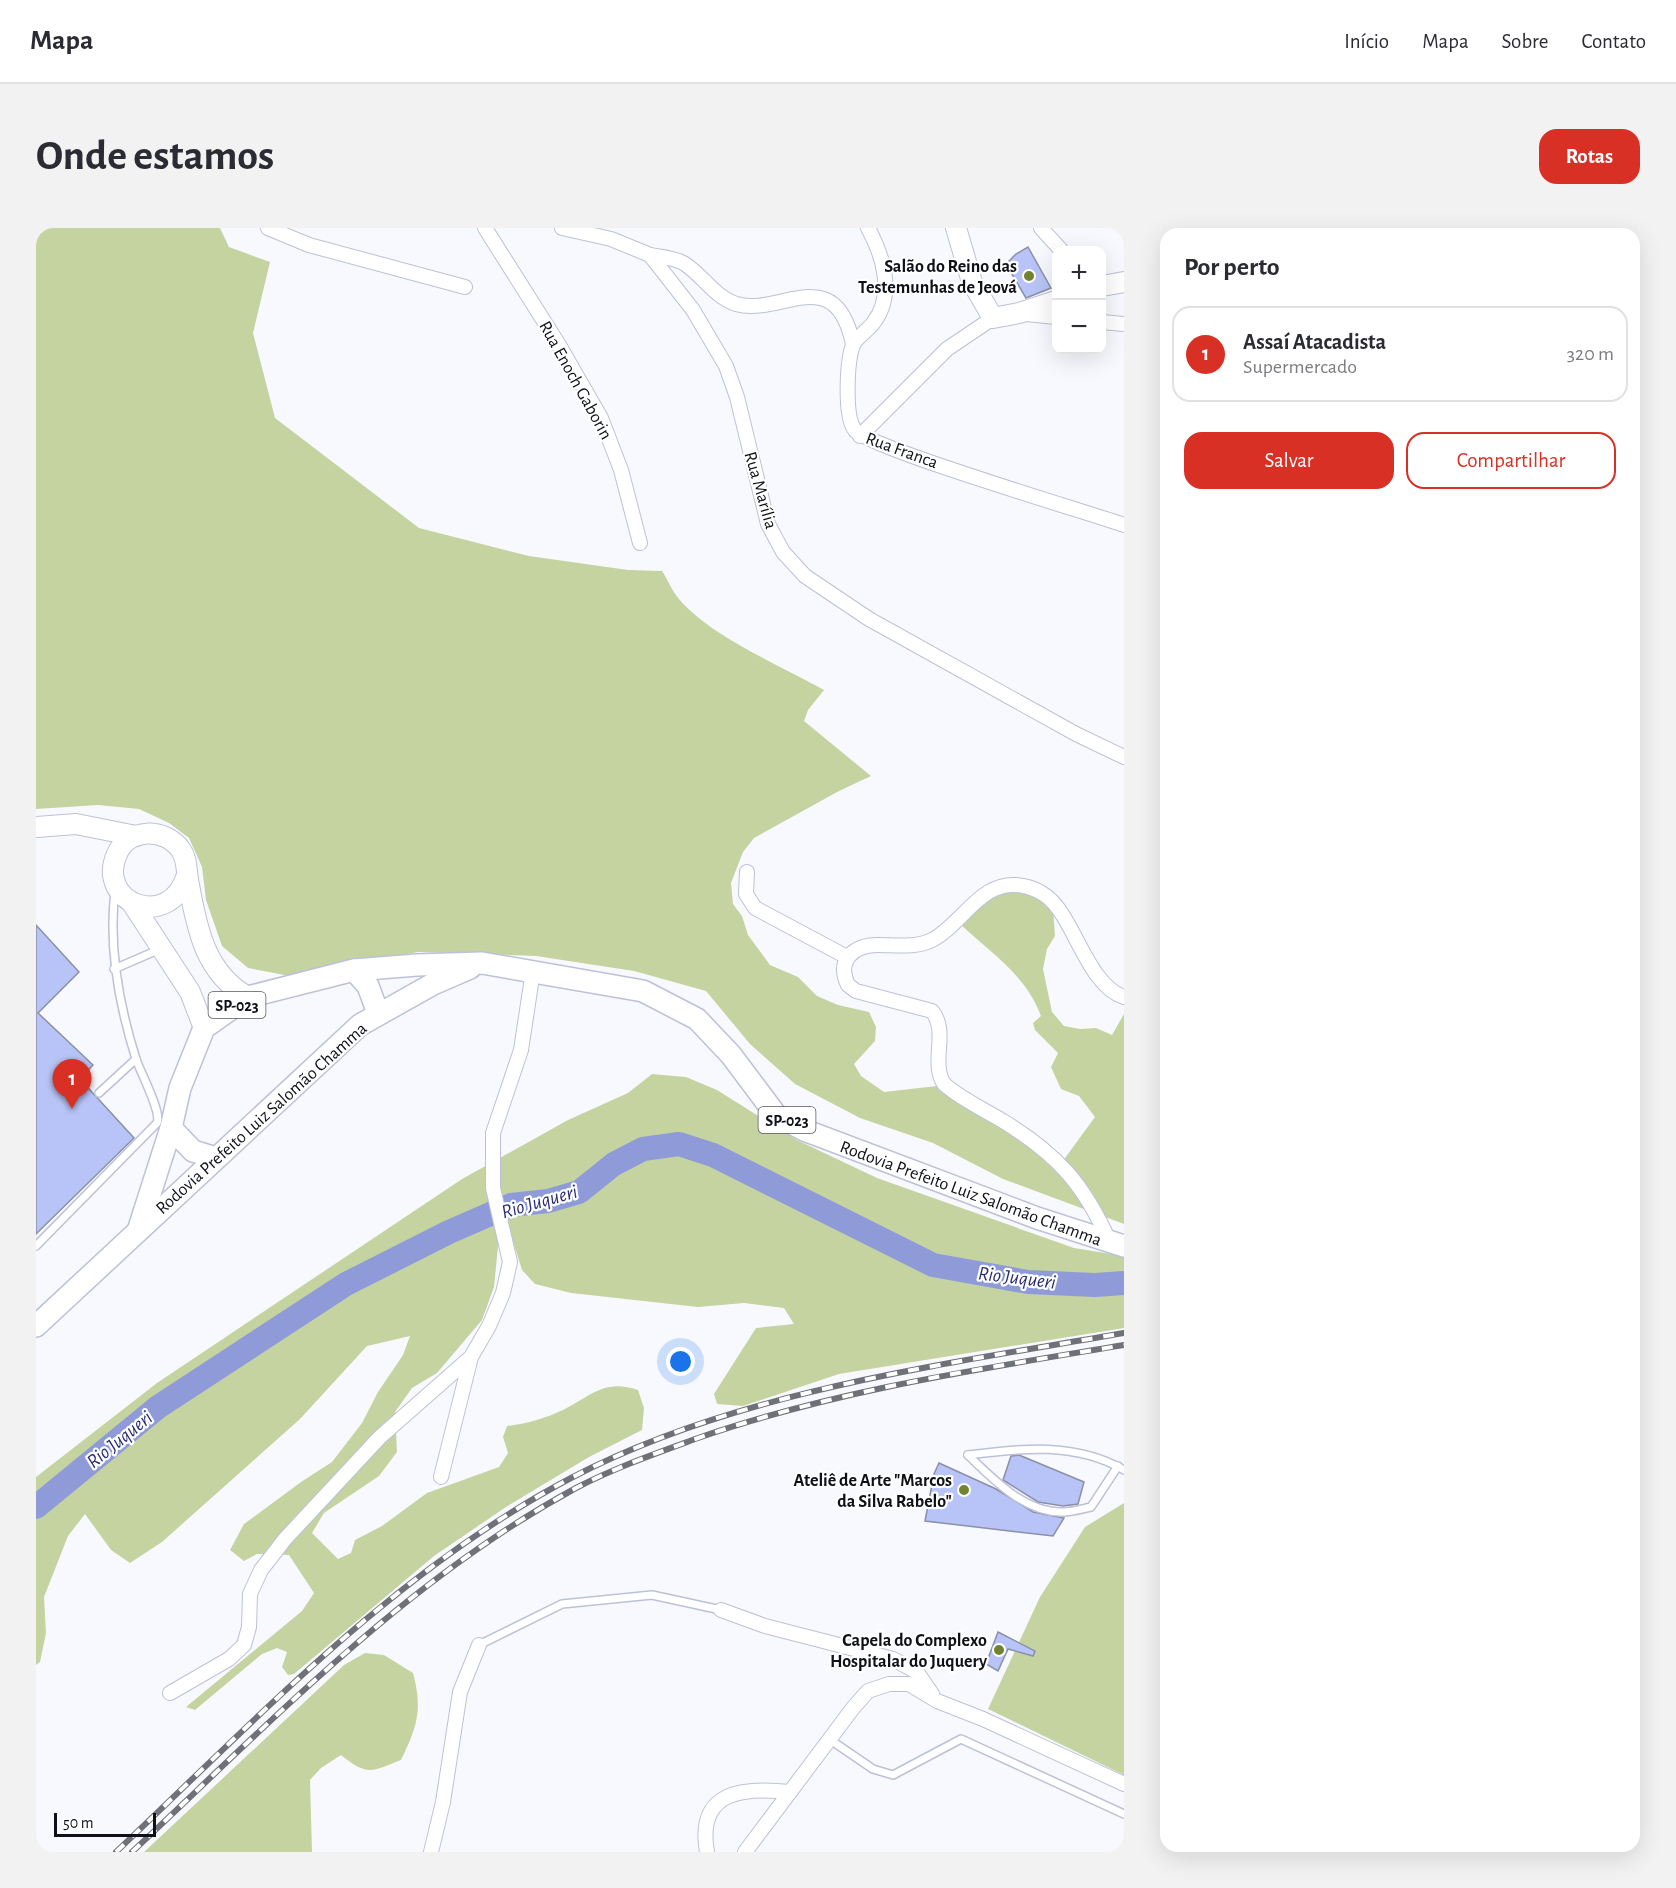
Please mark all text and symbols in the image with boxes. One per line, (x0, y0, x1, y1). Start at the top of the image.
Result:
text: Mapa (30, 27, 93, 55)
text: Início (1344, 31, 1389, 52)
text: Mapa (1422, 31, 1469, 52)
text: Sobre (1502, 31, 1548, 52)
text: Contato (1581, 31, 1646, 52)
button: Rotas (1539, 129, 1640, 184)
text: Onde estamos (36, 135, 274, 177)
map controls (1052, 246, 1106, 354)
button: + (1052, 246, 1106, 300)
text: Por perto (1184, 254, 1280, 280)
place label: Salão do Reino das Testemunhas de Jeová (858, 258, 1017, 297)
marker: Salão do Reino das Testemunhas de Jeová (1022, 269, 1036, 283)
button: − (1052, 300, 1106, 354)
street label: Rua Enoch Gaborin (535, 318, 615, 443)
text: Assaí Atacadista (1243, 331, 1386, 353)
text: 1 (1202, 344, 1209, 364)
text: 320 m (1567, 344, 1614, 364)
text: Supermercado (1243, 357, 1357, 377)
street label: Rua Franca (863, 430, 940, 472)
button: Salvar (1184, 432, 1394, 489)
button: Compartilhar (1406, 432, 1616, 489)
street label: Rua Marília (740, 450, 780, 531)
road number: SP-023 (208, 992, 266, 1018)
street label: Rodovia Prefeito Luiz Salomão Chamma (153, 1019, 371, 1218)
pin: 1 (52, 1060, 92, 1109)
road number: SP-023 (758, 1107, 816, 1133)
street label: Rodovia Prefeito Luiz Salomão Chamma (837, 1138, 1104, 1250)
water label: Rio Juqueri (499, 1182, 579, 1222)
water label: Rio Juqueri (977, 1263, 1057, 1293)
your location (666, 1347, 695, 1376)
water label: Rio Juqueri (83, 1408, 156, 1472)
place label: Ateliê de Arte "Marcos da Silva Rabelo" (794, 1472, 952, 1511)
marker: Ateliê de Arte "Marcos da Silva Rabelo" (957, 1483, 971, 1497)
place label: Capela do Complexo Hospitalar do Juquery (830, 1632, 988, 1671)
marker: Capela do Complexo Hospitalar do Juquery (992, 1643, 1006, 1657)
scale bar (54, 1810, 156, 1838)
text: 50 m (63, 1815, 94, 1831)

